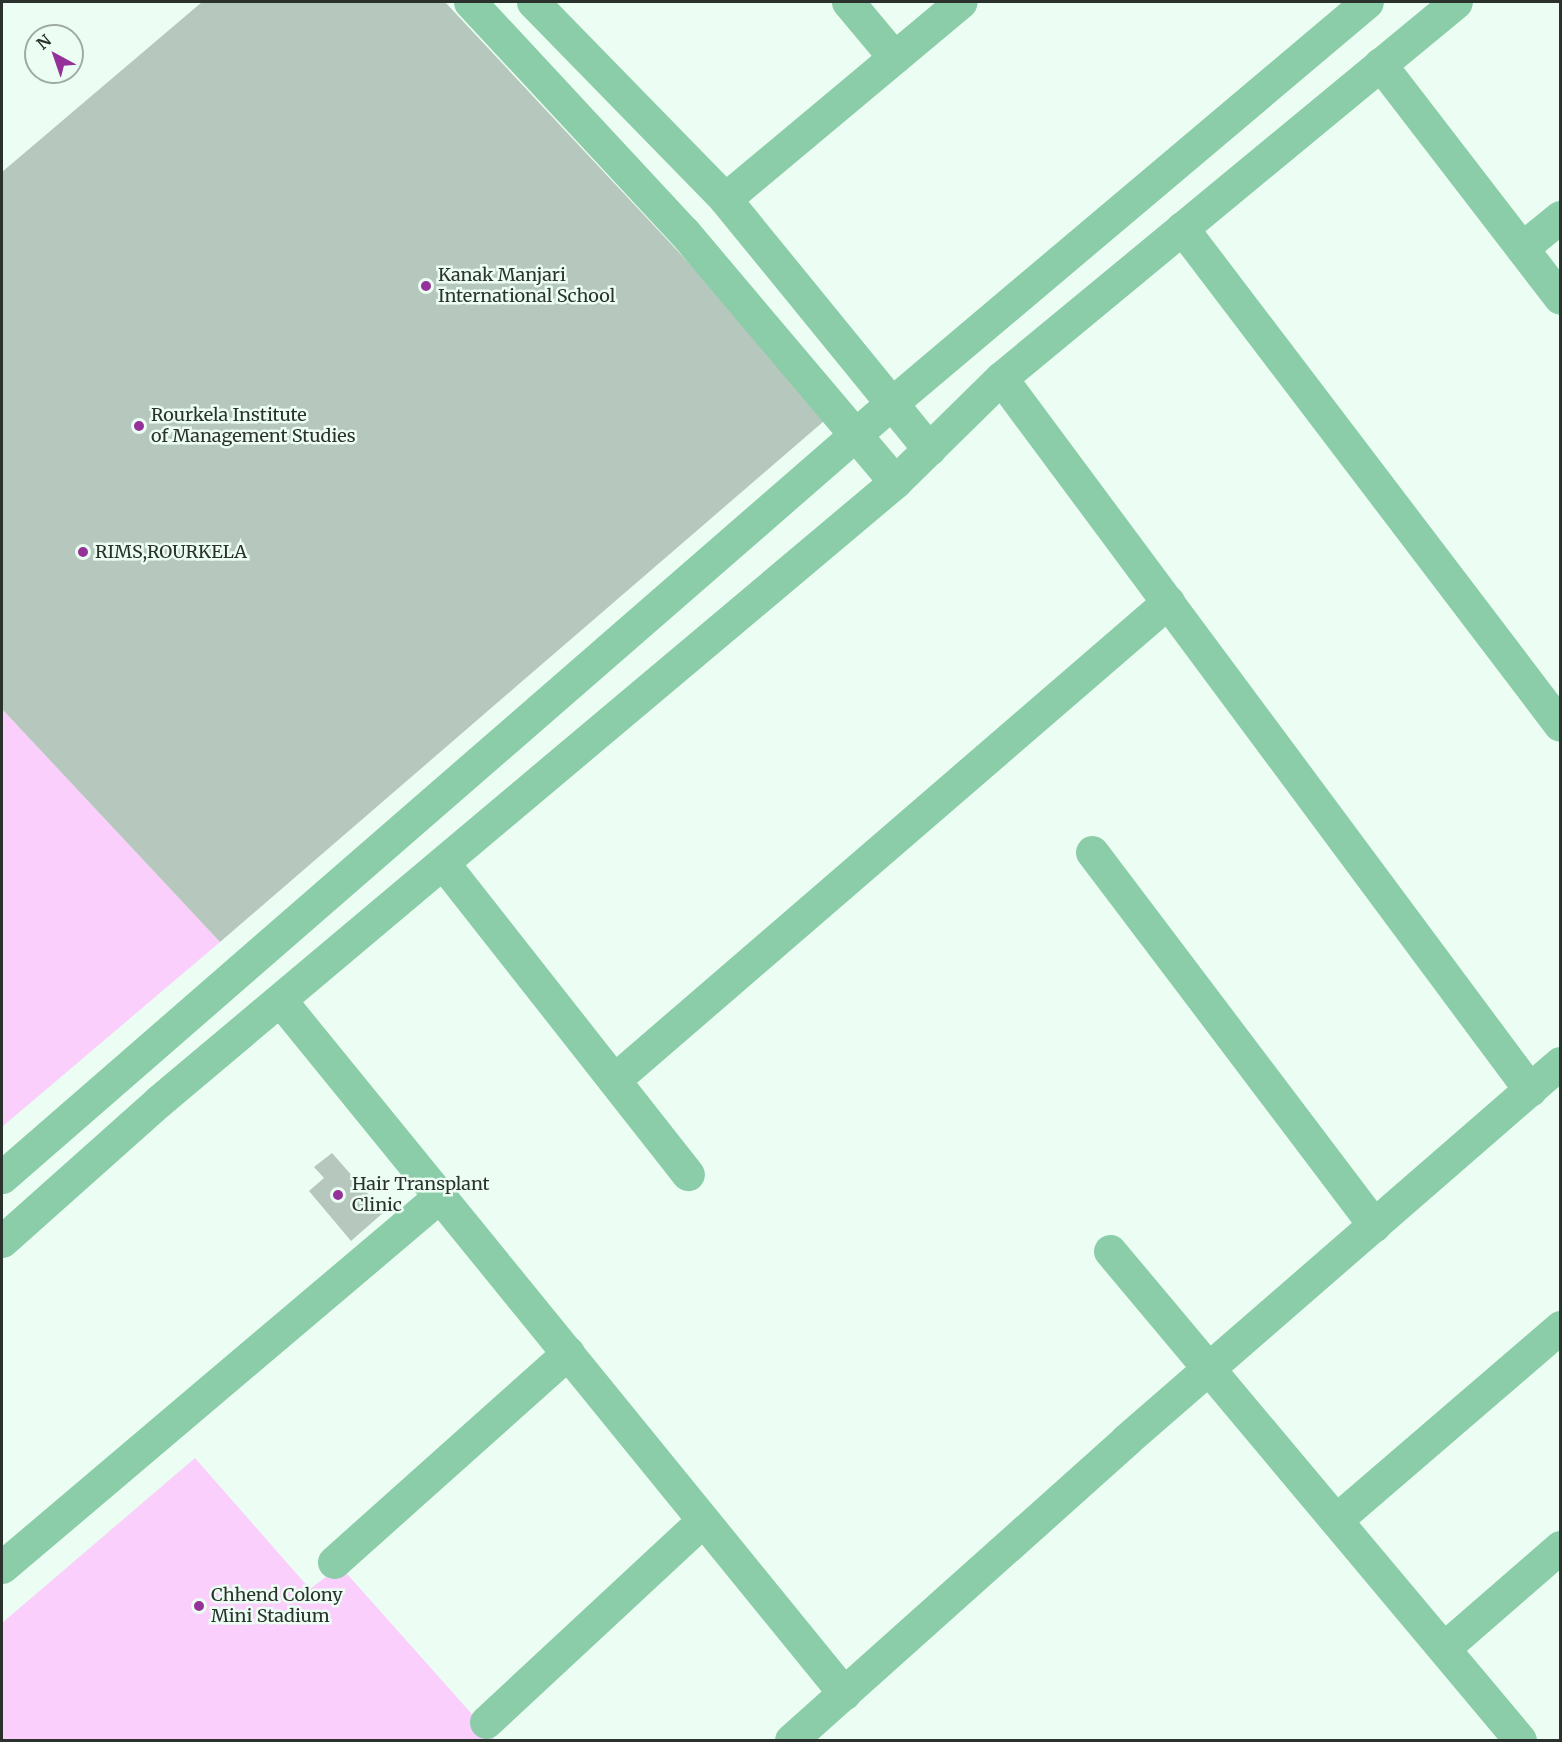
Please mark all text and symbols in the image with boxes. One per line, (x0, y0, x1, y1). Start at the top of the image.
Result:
north arrow (24, 24, 84, 84)
text: N (32, 30, 55, 53)
place label: Kanak Manjari International School (438, 265, 615, 308)
marker: Kanak Manjari International School (419, 279, 433, 293)
place label: Rourkela Institute of Management Studies (151, 405, 356, 448)
marker: Rourkela Institute of Management Studies (132, 419, 146, 433)
place label: RIMS,ROURKELA (95, 541, 247, 563)
marker: RIMS,ROURKELA (76, 545, 90, 559)
place label: Hair Transplant Clinic (352, 1174, 490, 1216)
marker: Hair Transplant Clinic (329, 1186, 347, 1204)
place label: Chhend Colony Mini Stadium (211, 1585, 343, 1628)
marker: Chhend Colony Mini Stadium (192, 1599, 206, 1613)

